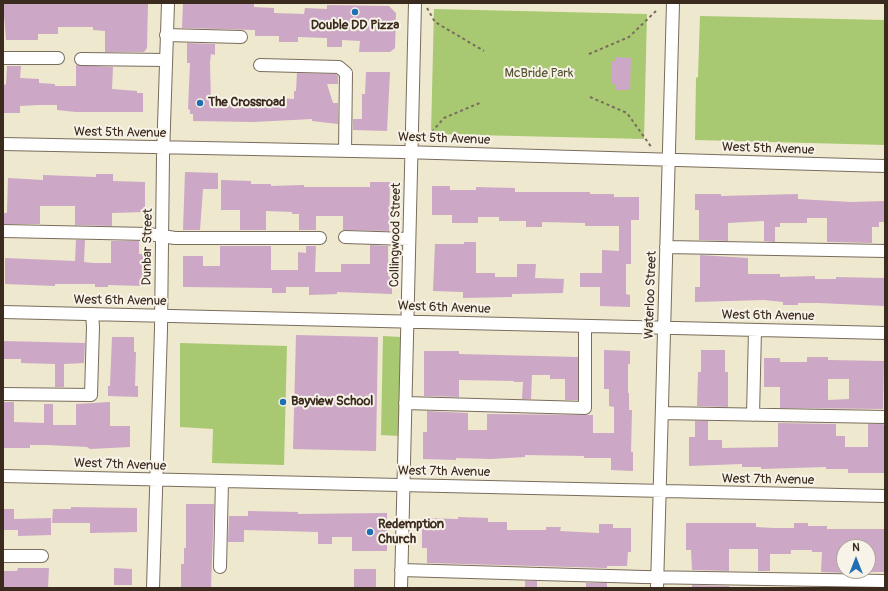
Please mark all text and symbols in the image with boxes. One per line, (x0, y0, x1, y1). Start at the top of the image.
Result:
marker: Double DD Pizza (350, 7, 360, 17)
place label: Double DD Pizza (311, 18, 399, 34)
park label: McBride Park (505, 66, 573, 82)
place label: The Crossroad (208, 95, 285, 111)
marker: The Crossroad (195, 98, 205, 108)
street label: West 5th Avenue (74, 124, 166, 142)
street label: West 5th Avenue (397, 130, 491, 148)
street label: West 5th Avenue (721, 140, 815, 158)
street label: Collingwood Street (387, 183, 405, 287)
street label: Dunbar Street (140, 208, 156, 286)
street label: Waterloo Street (642, 251, 660, 339)
street label: West 6th Avenue (73, 292, 167, 310)
street label: West 6th Avenue (397, 299, 491, 317)
street label: West 6th Avenue (721, 307, 815, 325)
place label: Bayview School (291, 394, 373, 410)
marker: Bayview School (278, 397, 288, 407)
street label: West 7th Avenue (74, 456, 166, 474)
street label: West 7th Avenue (398, 463, 490, 481)
street label: West 7th Avenue (722, 471, 814, 489)
place label: Redemption Church (378, 517, 444, 548)
marker: Redemption Church (365, 527, 375, 537)
north arrow (836, 539, 876, 579)
text: N (852, 541, 860, 554)

